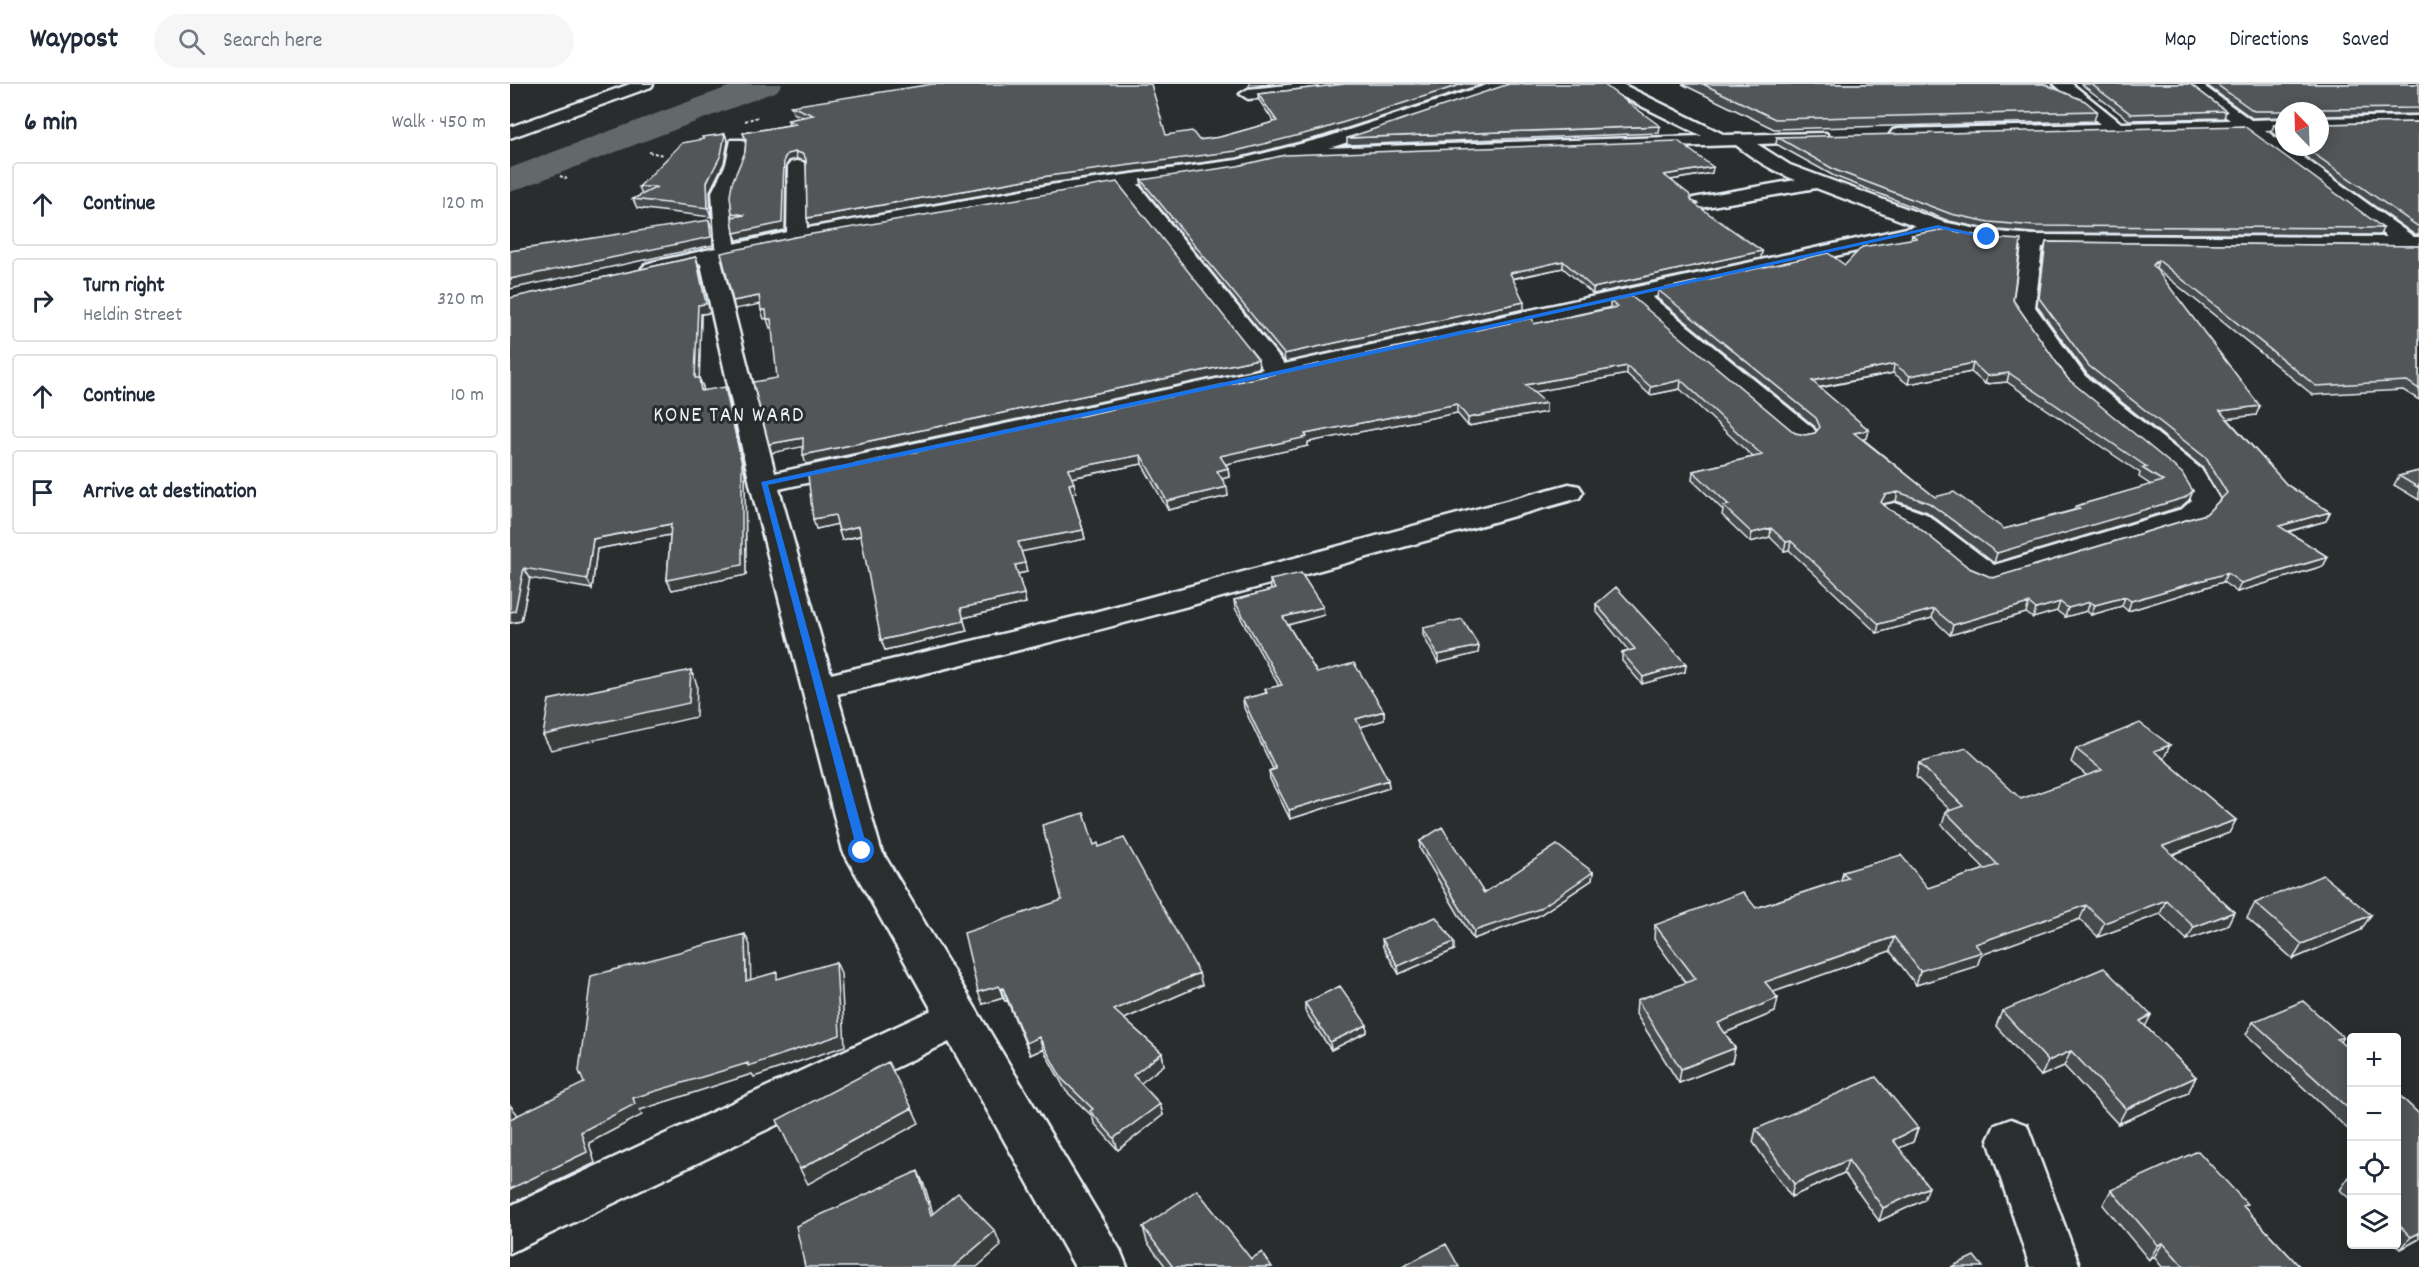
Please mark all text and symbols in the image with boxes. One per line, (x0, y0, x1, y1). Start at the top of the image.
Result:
search box (154, 14, 574, 68)
text: Waypost (30, 21, 118, 61)
icon: search (175, 25, 208, 58)
text: Search here (223, 26, 322, 57)
text: Map (2165, 26, 2196, 56)
text: Directions (2229, 26, 2309, 56)
text: Saved (2342, 26, 2389, 56)
north arrow (2275, 102, 2329, 156)
text: 6 min (24, 105, 77, 142)
text: Walk · 450 m (392, 109, 486, 137)
icon: ahead (26, 188, 59, 221)
text: Continue (83, 189, 155, 220)
text: 120 m (442, 190, 484, 218)
route end (1973, 223, 1999, 249)
text: Turn right (83, 271, 165, 302)
icon: right (26, 284, 59, 317)
text: 320 m (437, 286, 484, 314)
text: Heldin Street (83, 302, 182, 330)
icon: ahead (26, 380, 59, 413)
text: Continue (83, 381, 155, 412)
text: 10 m (450, 382, 484, 410)
district label: KONE TAN WARD (653, 401, 805, 432)
icon: arrive (26, 476, 59, 509)
text: Arrive at destination (83, 477, 257, 508)
route start (848, 837, 874, 863)
map controls (2347, 1033, 2401, 1249)
button: + (2347, 1033, 2401, 1087)
button: − (2347, 1087, 2401, 1141)
button: locate (2347, 1141, 2401, 1195)
button: layers (2347, 1195, 2401, 1249)

